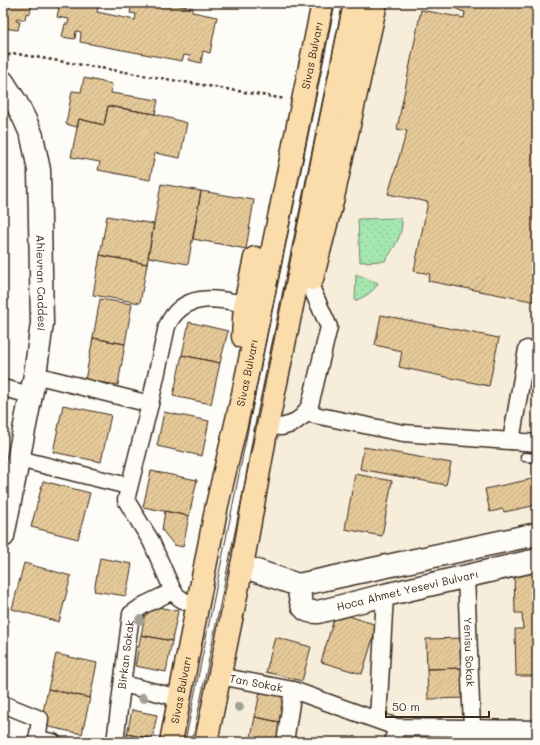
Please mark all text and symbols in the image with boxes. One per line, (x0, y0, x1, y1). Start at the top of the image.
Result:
street label: Sivas Bulvarı (298, 20, 326, 90)
street label: Ahievran Caddesi (33, 235, 50, 332)
street label: Sivas Bulvarı (232, 338, 261, 408)
street label: Hoca Ahmet Yesevi Bulvarı (335, 566, 480, 614)
street label: Yenisu Sokak (461, 617, 478, 687)
street label: Birkan Sokak (114, 619, 137, 690)
street label: Sivas Bulvarı (167, 655, 194, 725)
street label: Tan Sokak (229, 670, 284, 695)
scale bar (386, 693, 489, 719)
text: 50 m (392, 698, 420, 714)

